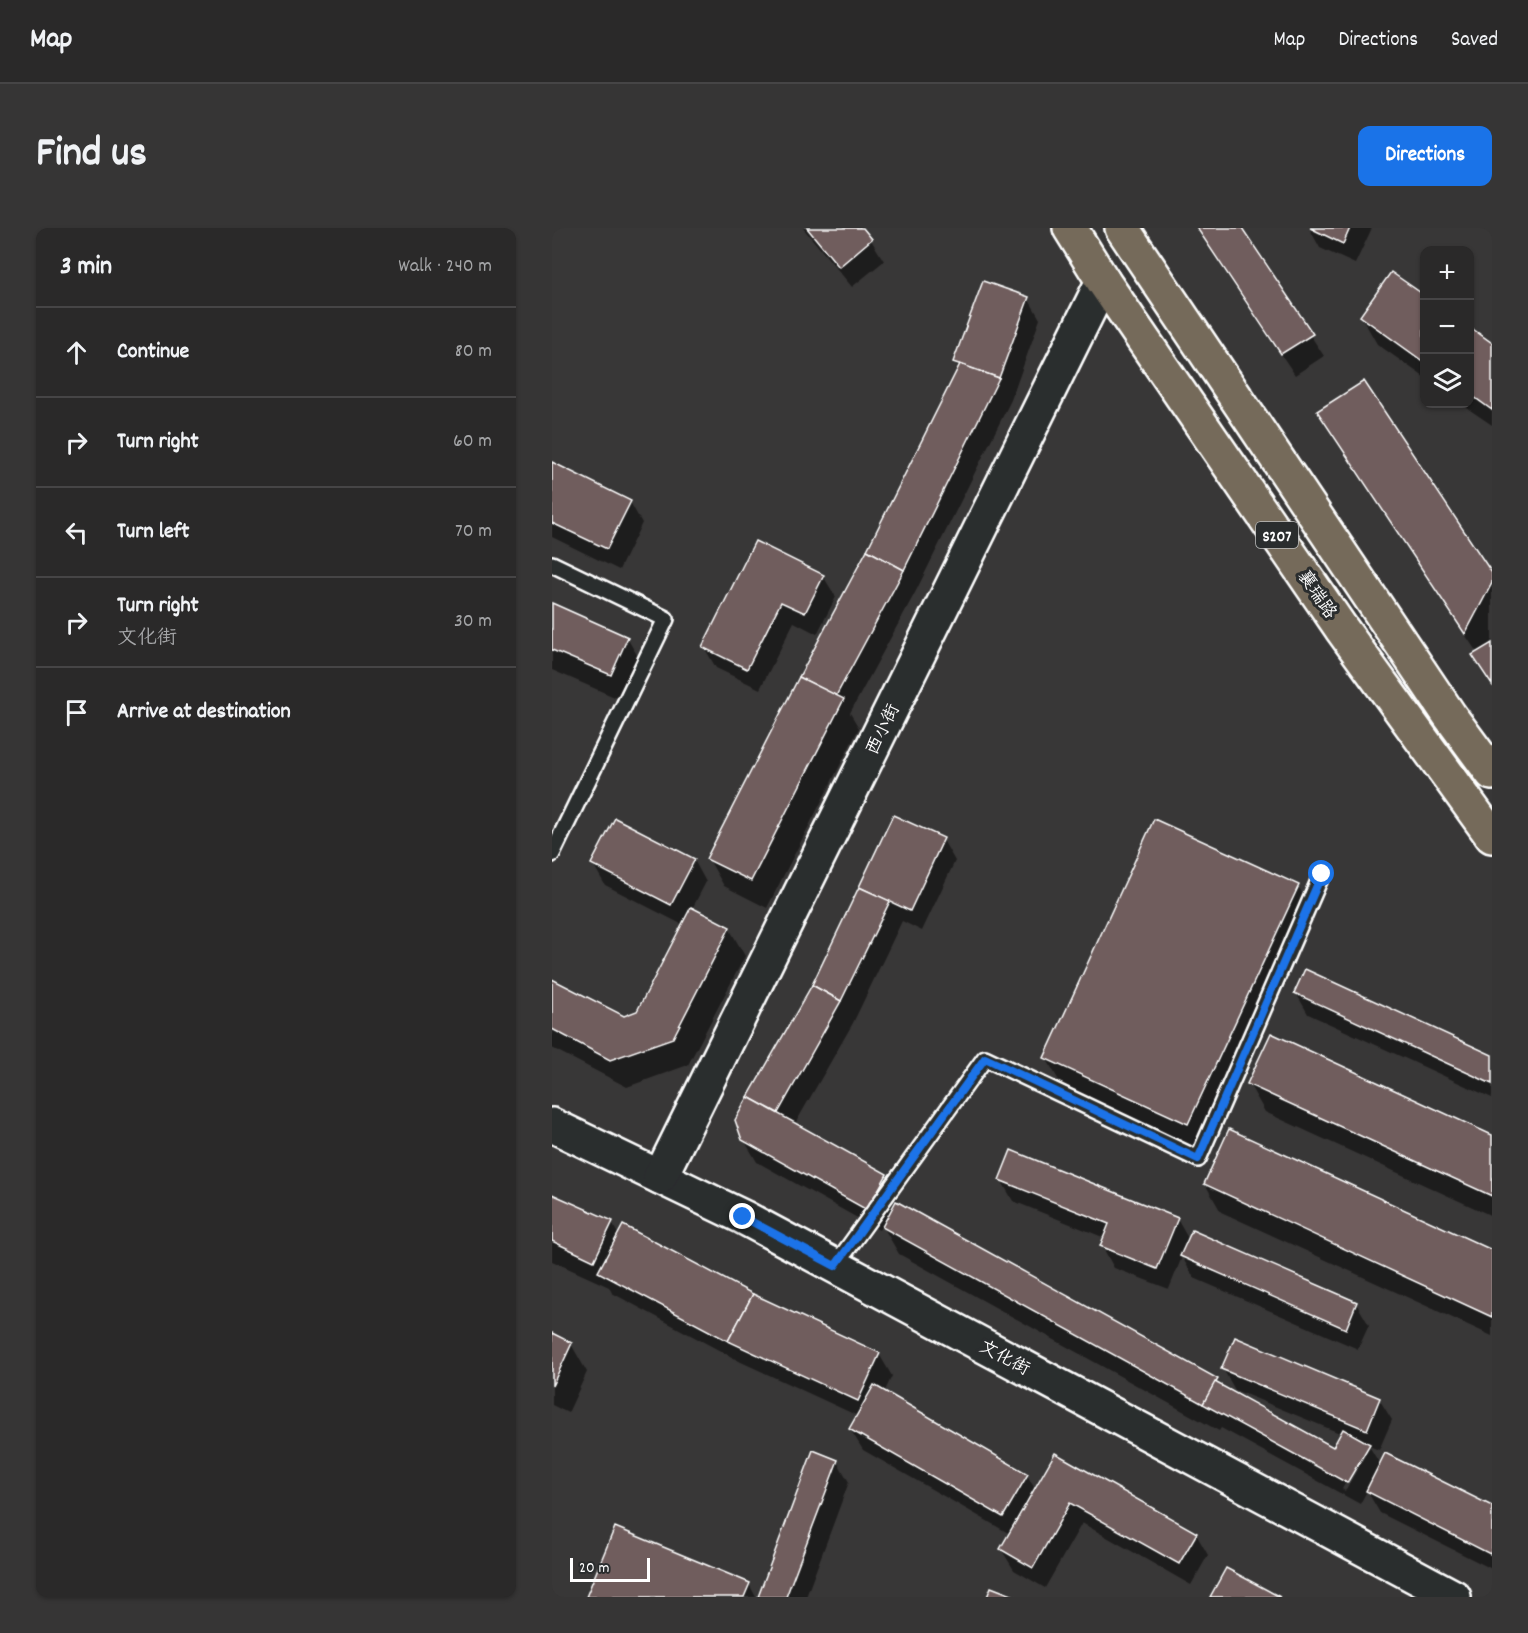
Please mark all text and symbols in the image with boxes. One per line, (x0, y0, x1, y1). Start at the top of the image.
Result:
text: Map (30, 21, 72, 61)
text: Map (1274, 26, 1305, 56)
text: Directions (1338, 26, 1418, 56)
text: Saved (1451, 26, 1498, 56)
text: Find us (36, 126, 147, 186)
button: Directions (1358, 126, 1492, 186)
map controls (1420, 246, 1474, 408)
button: + (1420, 246, 1474, 300)
text: 3 min (60, 249, 112, 286)
text: Walk · 240 m (398, 253, 492, 281)
button: − (1420, 300, 1474, 354)
icon: ahead (60, 336, 93, 369)
text: Continue (117, 337, 189, 368)
text: 80 m (455, 338, 492, 366)
button: layers (1420, 354, 1474, 408)
icon: right (60, 426, 93, 459)
text: Turn right (117, 427, 199, 458)
text: 60 m (453, 428, 492, 456)
icon: left (60, 516, 93, 549)
text: Turn left (117, 517, 189, 548)
text: 70 m (455, 518, 492, 546)
road number: S207 (1256, 522, 1298, 548)
street label: 襄瑞路 (1290, 566, 1341, 625)
text: Turn right (117, 591, 199, 622)
icon: right (60, 606, 93, 639)
text: 30 m (454, 608, 492, 636)
text: 文化街 (117, 625, 177, 653)
icon: arrive (60, 696, 93, 729)
text: Arrive at destination (117, 697, 291, 728)
street label: 西小街 (861, 700, 907, 760)
route start (1308, 860, 1334, 886)
route end (729, 1203, 755, 1229)
street label: 文化街 (974, 1335, 1034, 1383)
scale bar (570, 1555, 650, 1582)
text: 20 m (579, 1557, 609, 1580)

